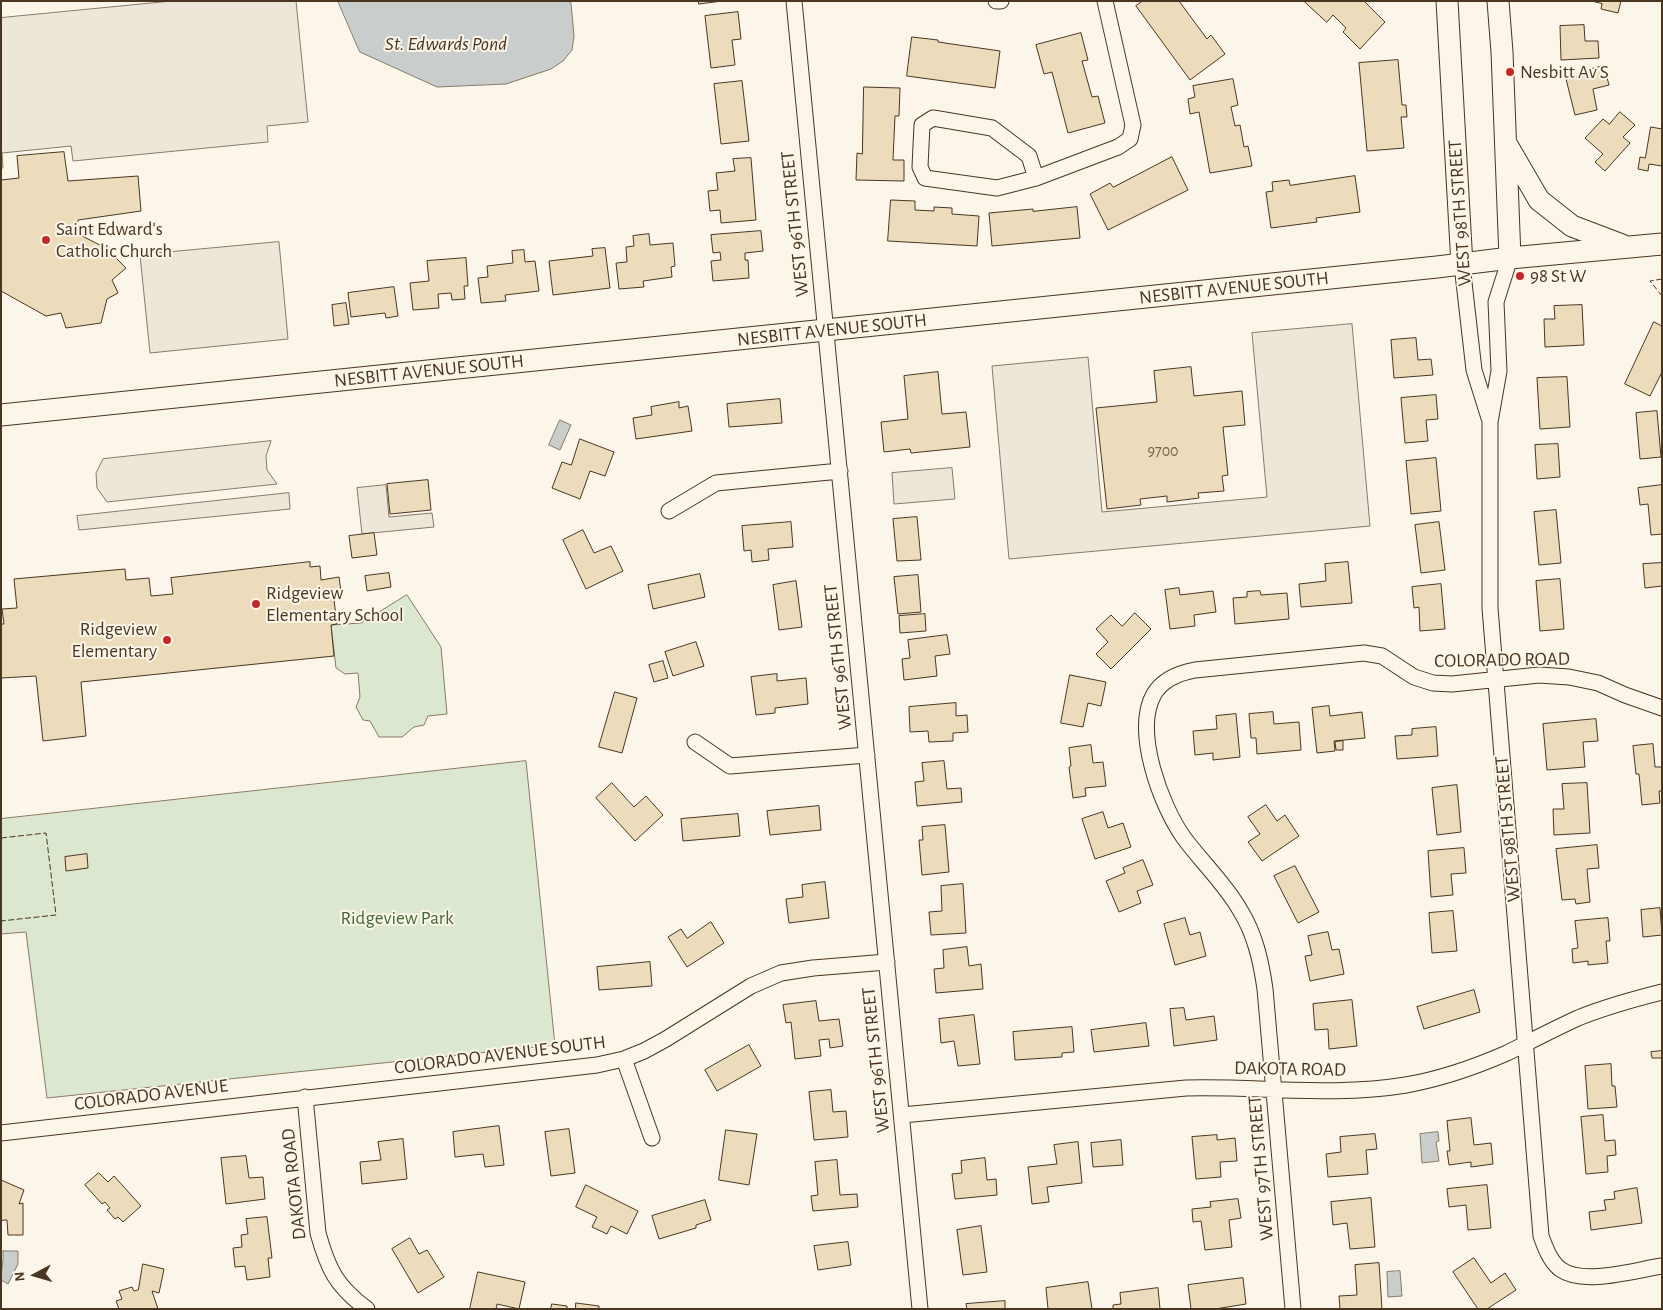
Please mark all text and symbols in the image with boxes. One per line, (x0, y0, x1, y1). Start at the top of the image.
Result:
water label: St. Edwards Pond (385, 32, 507, 56)
place label: Nesbitt Av S (1520, 61, 1609, 83)
marker: Nesbitt Av S (1504, 66, 1516, 78)
street label: WEST 98TH STREET (1444, 139, 1476, 287)
street label: WEST 96TH STREET (776, 150, 814, 298)
place label: Saint Edward's Catholic Church (56, 218, 172, 262)
marker: Saint Edward's Catholic Church (40, 234, 52, 246)
place label: 98 St W (1530, 265, 1586, 287)
street label: NESBITT AVENUE SOUTH (1138, 267, 1330, 309)
marker: 98 St W (1514, 270, 1526, 282)
street label: NESBITT AVENUE SOUTH (736, 309, 928, 351)
street label: NESBITT AVENUE SOUTH (333, 350, 525, 392)
house number: 9700 (1147, 441, 1179, 461)
place label: Ridgeview Elementary School (266, 582, 404, 626)
street label: WEST 96TH STREET (819, 583, 857, 731)
marker: Ridgeview Elementary School (250, 598, 262, 610)
place label: Ridgeview Elementary (72, 618, 157, 662)
marker: Ridgeview Elementary (161, 634, 173, 646)
street label: COLORADO ROAD (1434, 647, 1570, 673)
street label: WEST 98TH STREET (1490, 755, 1526, 903)
park label: Ridgeview Park (340, 907, 454, 929)
street label: WEST 96TH STREET (857, 986, 895, 1134)
street label: COLORADO AVENUE SOUTH (393, 1031, 607, 1079)
street label: DAKOTA ROAD (1234, 1057, 1346, 1081)
street label: COLORADO AVENUE (73, 1074, 229, 1116)
street label: WEST 97TH STREET (1243, 1094, 1279, 1242)
street label: DAKOTA ROAD (277, 1127, 311, 1241)
north arrow (10, 1250, 60, 1300)
text: N (13, 1271, 28, 1282)

